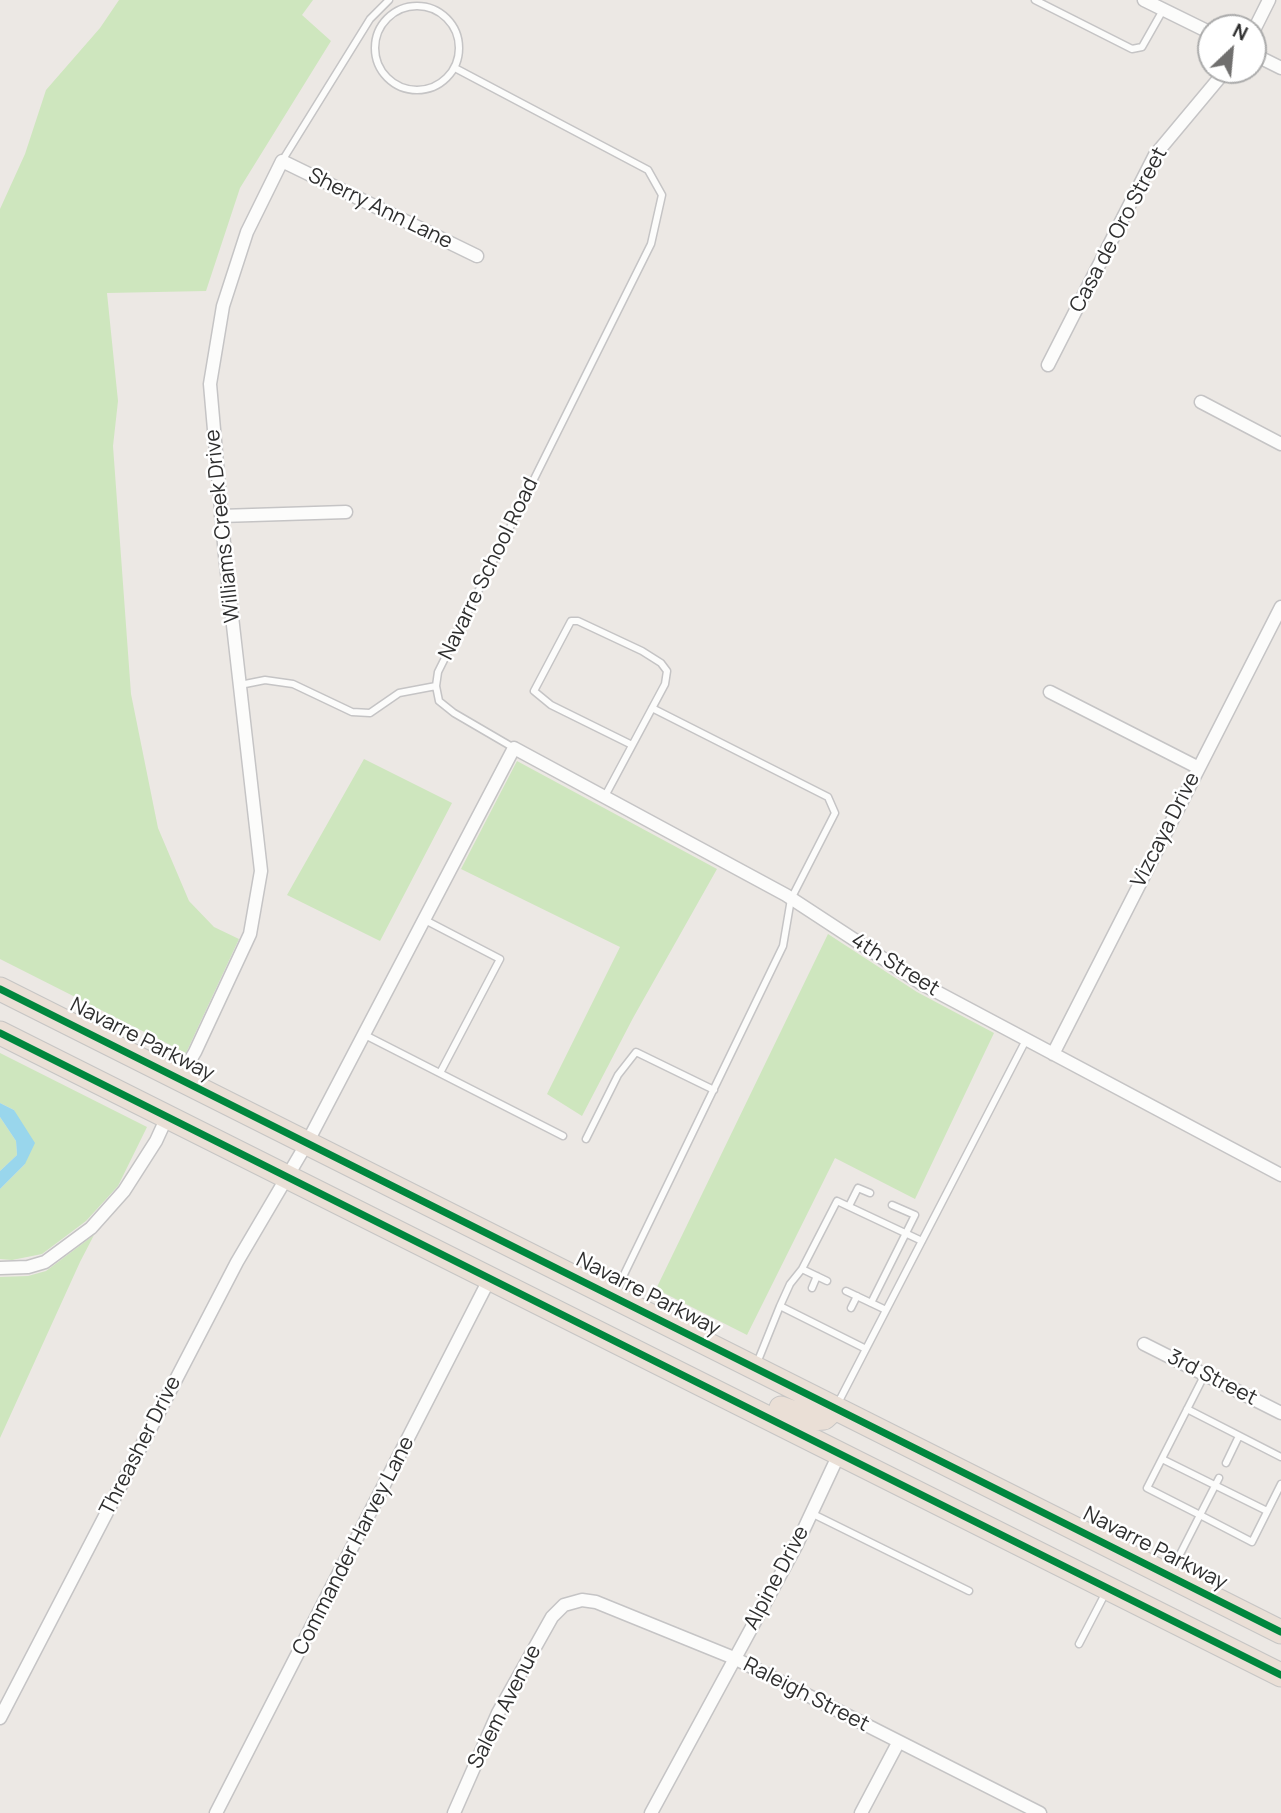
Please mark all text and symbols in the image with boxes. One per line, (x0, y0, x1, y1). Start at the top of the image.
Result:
north arrow (1197, 14, 1267, 84)
text: N (1228, 17, 1252, 47)
street label: Casa de Oro Street (1065, 143, 1173, 317)
street label: Sherry Ann Lane (304, 163, 456, 255)
street label: Williams Creek Drive (200, 428, 246, 624)
street label: Navarre School Road (434, 474, 544, 664)
street label: Vizcaya Drive (1126, 768, 1206, 892)
street label: 4th Street (846, 928, 944, 1002)
street label: Navarre Parkway (66, 993, 218, 1087)
street label: Navarre Parkway (572, 1248, 724, 1342)
street label: 3rd Street (1163, 1345, 1261, 1411)
street label: Threasher Drive (95, 1372, 187, 1520)
street label: Commander Harvey Lane (288, 1433, 420, 1659)
street label: Navarre Parkway (1079, 1502, 1231, 1596)
street label: Alpine Drive (739, 1522, 815, 1634)
street label: Salem Avenue (463, 1641, 547, 1773)
street label: Raleigh Street (739, 1653, 873, 1737)

